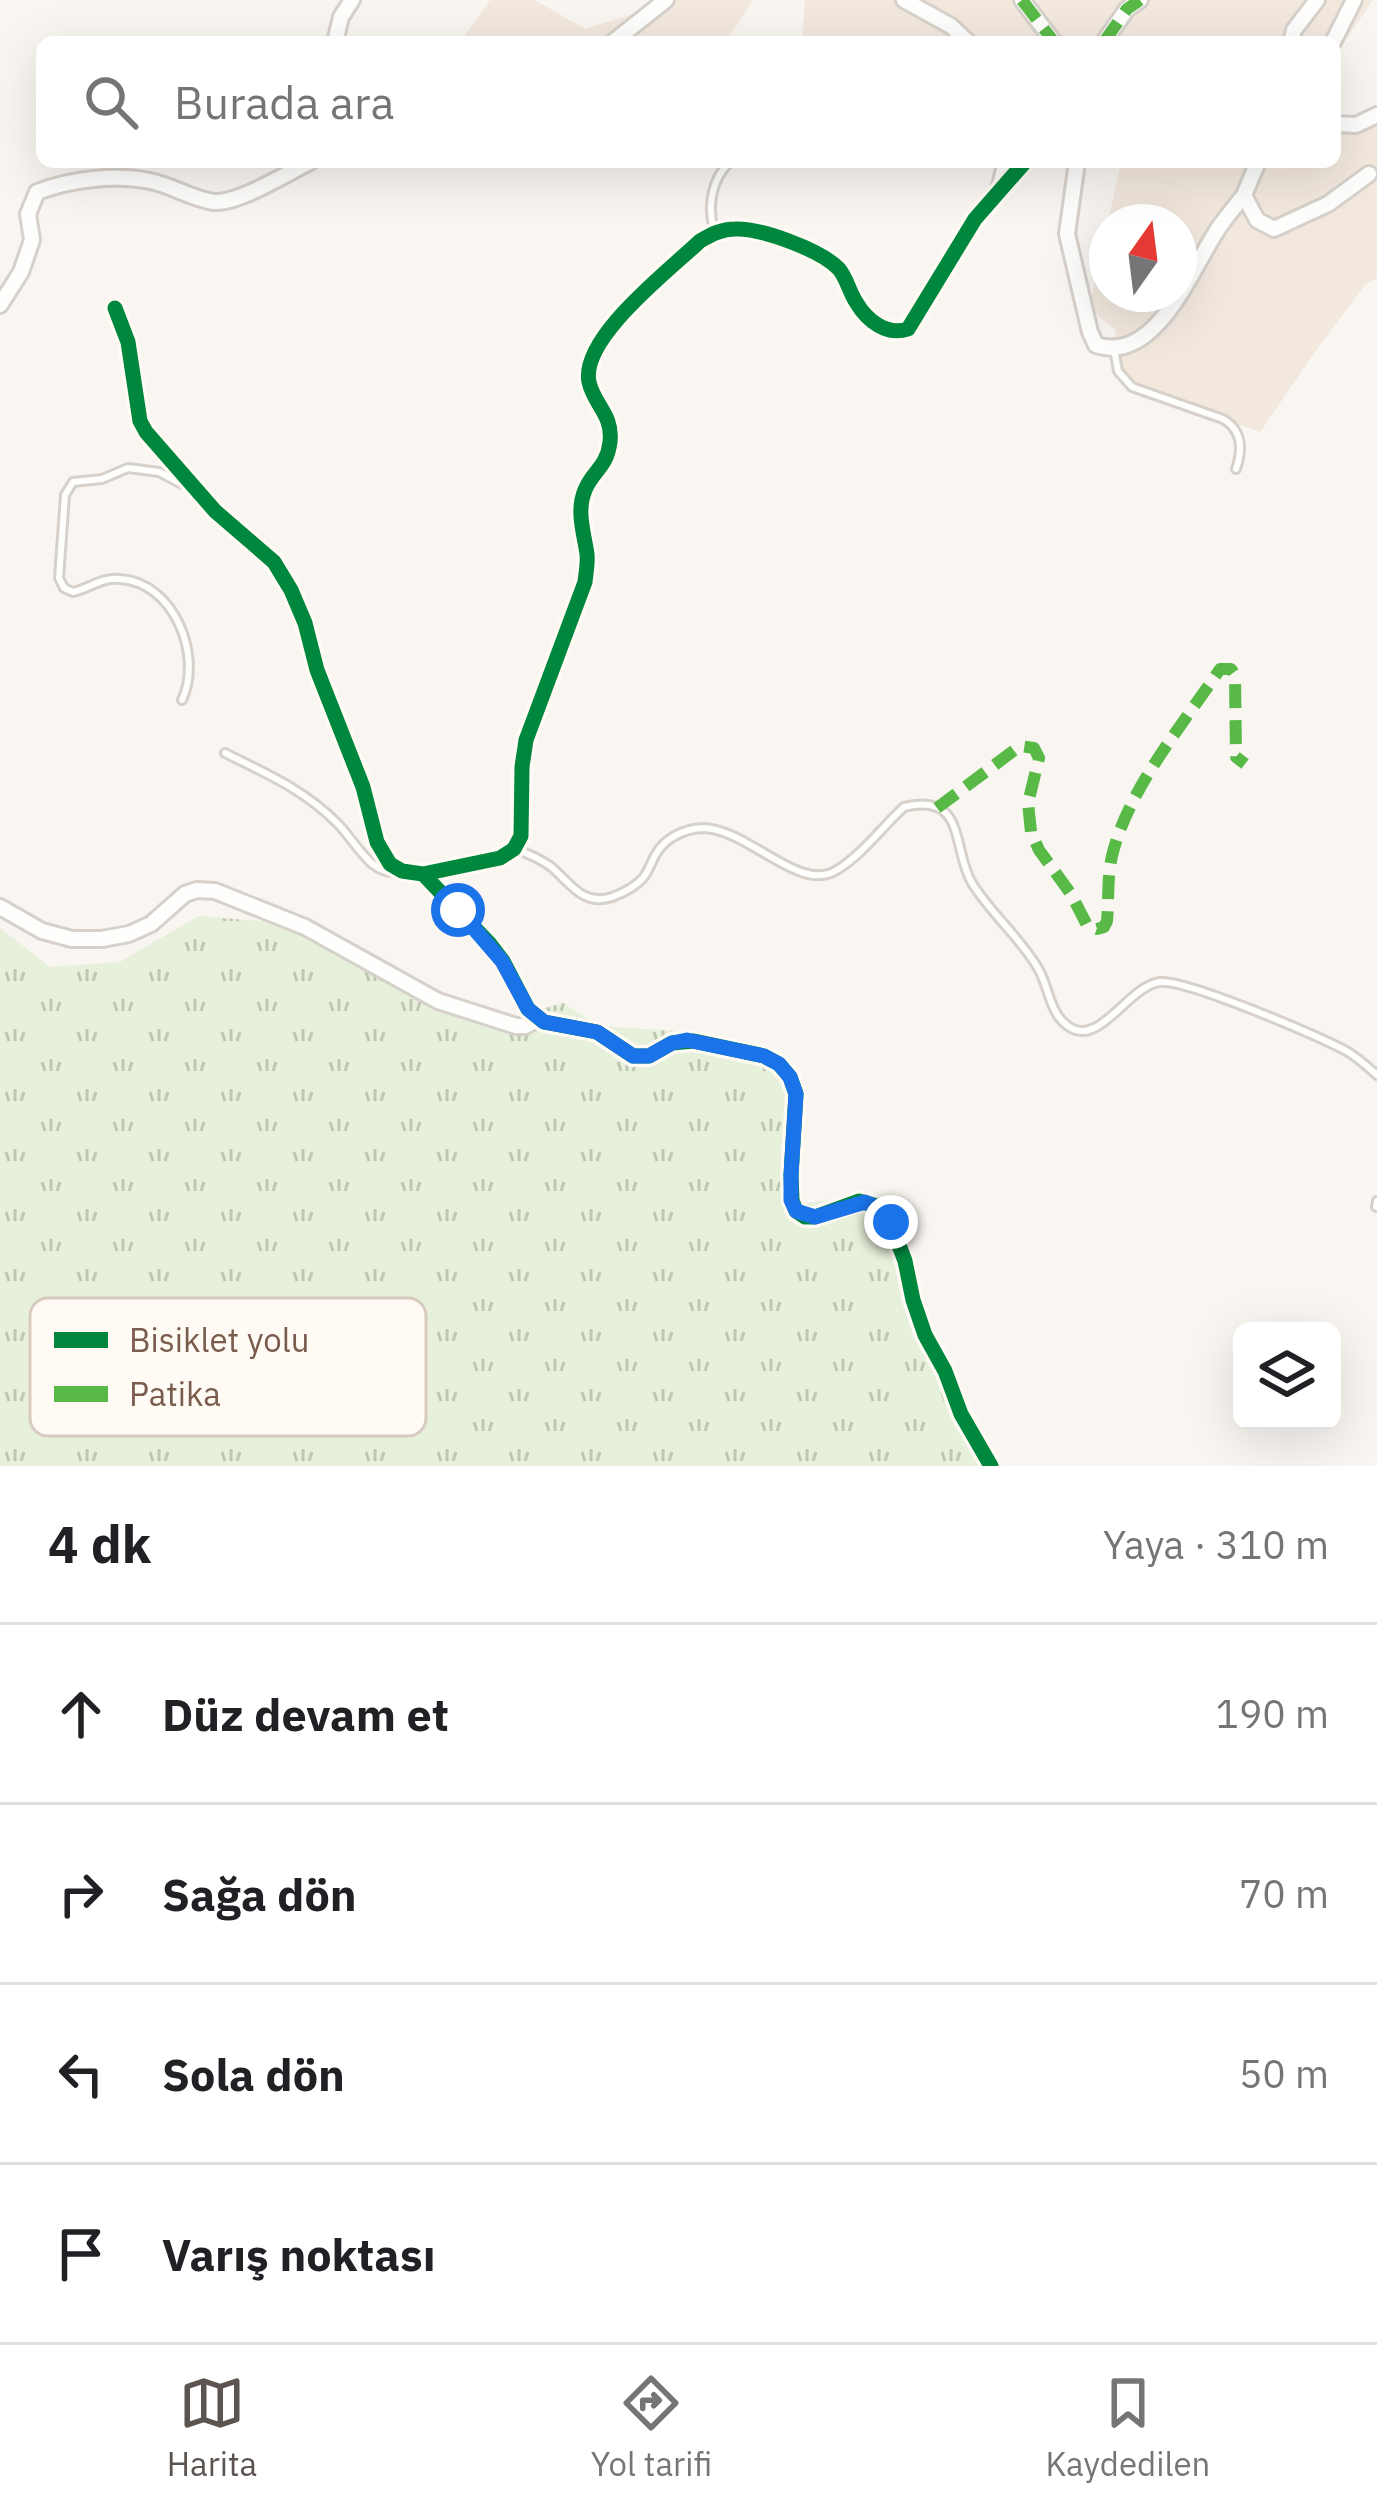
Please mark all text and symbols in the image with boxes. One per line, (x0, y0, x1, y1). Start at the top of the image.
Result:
search box (36, 36, 1341, 168)
icon: search (78, 69, 144, 135)
text: Burada ara (174, 73, 394, 131)
north arrow (1089, 204, 1197, 312)
route start (431, 883, 485, 937)
route end (864, 1195, 918, 1249)
legend (30, 1298, 426, 1436)
text: Bisiklet yolu (129, 1318, 309, 1361)
map controls (1233, 1322, 1341, 1430)
button: layers (1233, 1322, 1341, 1430)
text: Patika (129, 1372, 221, 1415)
text: 4 dk (48, 1511, 151, 1577)
text: Yaya · 310 m (1103, 1519, 1329, 1570)
icon: ahead (48, 1681, 114, 1747)
text: Düz devam et (162, 1685, 449, 1743)
text: 190 m (1216, 1688, 1329, 1739)
icon: right (48, 1861, 114, 1927)
text: Sağa dön (162, 1865, 357, 1923)
text: 70 m (1239, 1868, 1329, 1919)
icon: left (48, 2041, 114, 2107)
text: Sola dön (162, 2045, 345, 2103)
text: 50 m (1239, 2048, 1329, 2099)
icon: arrive (48, 2221, 114, 2287)
text: Varış noktası (162, 2225, 436, 2283)
tab: Harita (167, 2370, 257, 2485)
tab: Yol tarifi (591, 2370, 712, 2485)
tab: Kaydedilen (1046, 2370, 1210, 2485)

